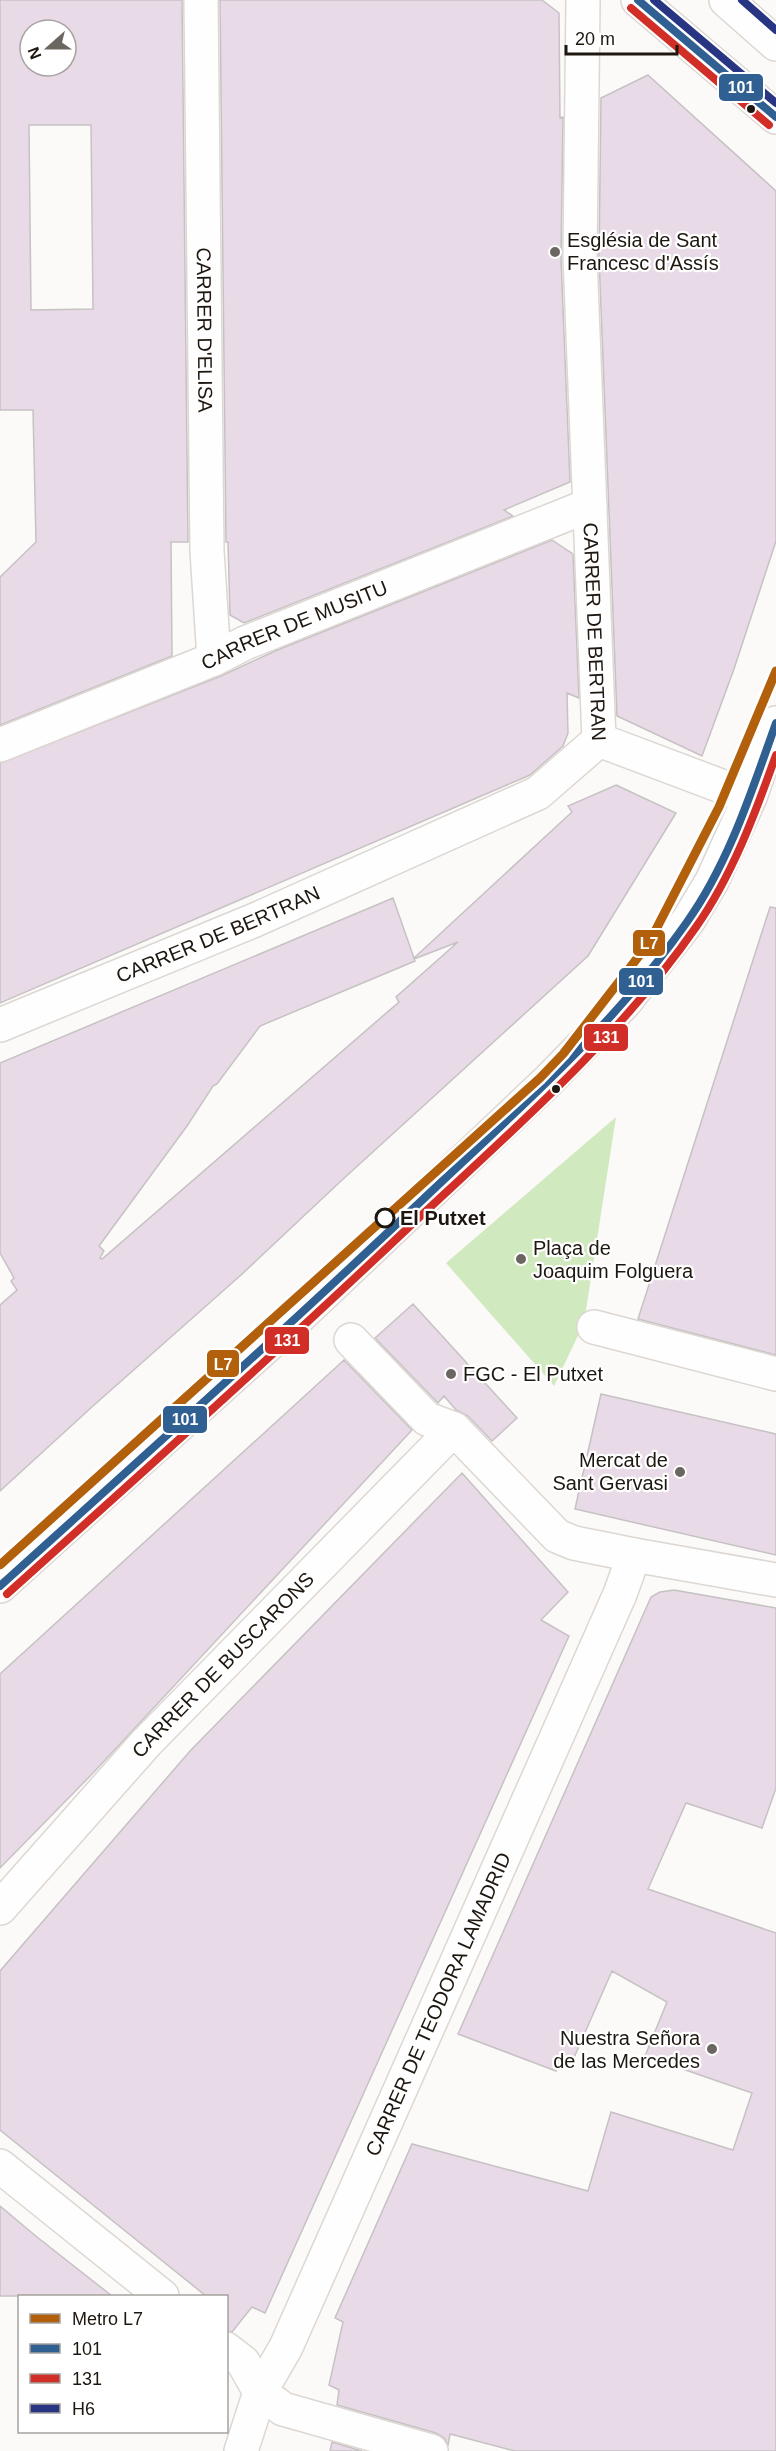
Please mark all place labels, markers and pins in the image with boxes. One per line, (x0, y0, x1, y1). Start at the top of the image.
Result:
unlabelled marker (745, 103, 757, 115)
place label: Església de Sant Francesc d'Assís (567, 229, 719, 274)
marker: Església de Sant Francesc d'Assís (548, 245, 562, 259)
unlabelled marker (550, 1083, 562, 1095)
place label: El Putxet (400, 1207, 486, 1229)
marker: El Putxet (375, 1208, 395, 1228)
place label: Plaça de Joaquim Folguera (533, 1237, 694, 1282)
marker: Plaça de Joaquim Folguera (514, 1252, 528, 1266)
place label: FGC - El Putxet (463, 1363, 603, 1385)
marker: FGC - El Putxet (444, 1367, 458, 1381)
place label: Mercat de Sant Gervasi (552, 1449, 668, 1494)
marker: Mercat de Sant Gervasi (673, 1465, 687, 1479)
place label: Nuestra Señora de las Mercedes (553, 2027, 701, 2072)
marker: Nuestra Señora de las Mercedes (705, 2042, 719, 2056)

